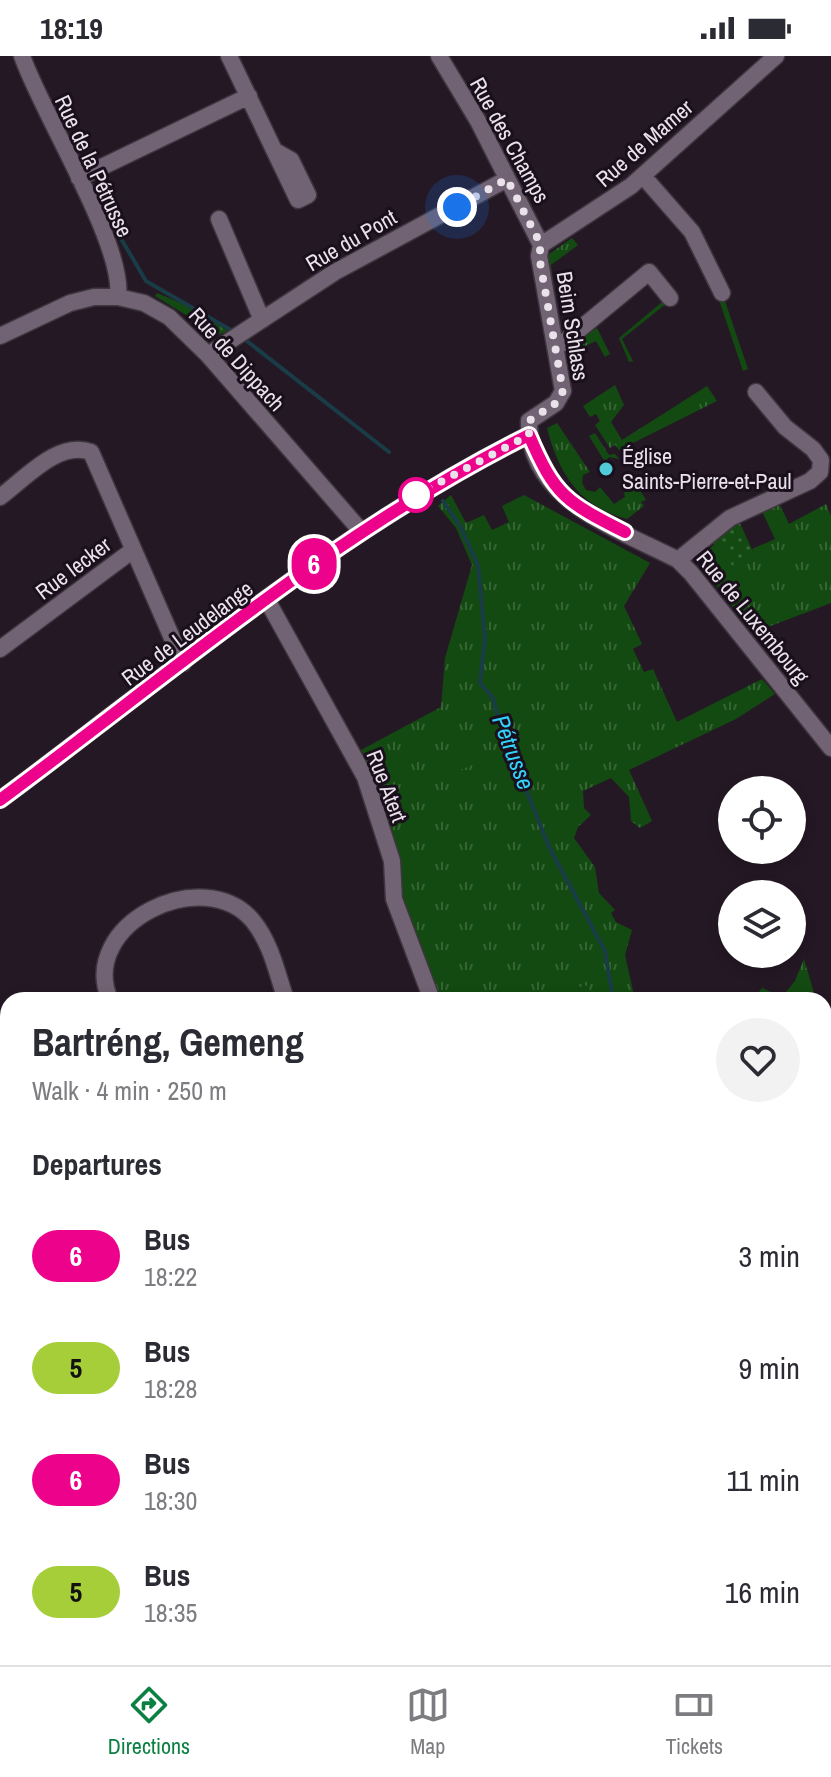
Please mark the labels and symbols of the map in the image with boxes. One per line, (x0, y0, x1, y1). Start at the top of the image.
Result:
street label: Rue des Champs (463, 72, 557, 208)
street label: Rue de la Pétrusse (48, 90, 140, 242)
street label: Rue de Mamer (589, 93, 699, 193)
your location (437, 187, 477, 227)
street label: Rue du Pont (300, 202, 402, 278)
street label: Beim Schlass (550, 269, 596, 383)
street label: Rue de Dippach (182, 301, 292, 417)
place label: Église Saints-Pierre-et-Paul (622, 441, 791, 496)
marker: Église Saints-Pierre-et-Paul (597, 460, 615, 478)
unlabelled marker (399, 478, 433, 512)
street label: Rue Iecker (29, 530, 117, 606)
line badge: 6 (288, 538, 340, 590)
street label: Rue de Luxembourg (690, 544, 816, 690)
street label: Rue de Leudelange (115, 574, 259, 692)
water label: Pétrusse (485, 710, 543, 794)
street label: Rue Atert (360, 746, 414, 826)

